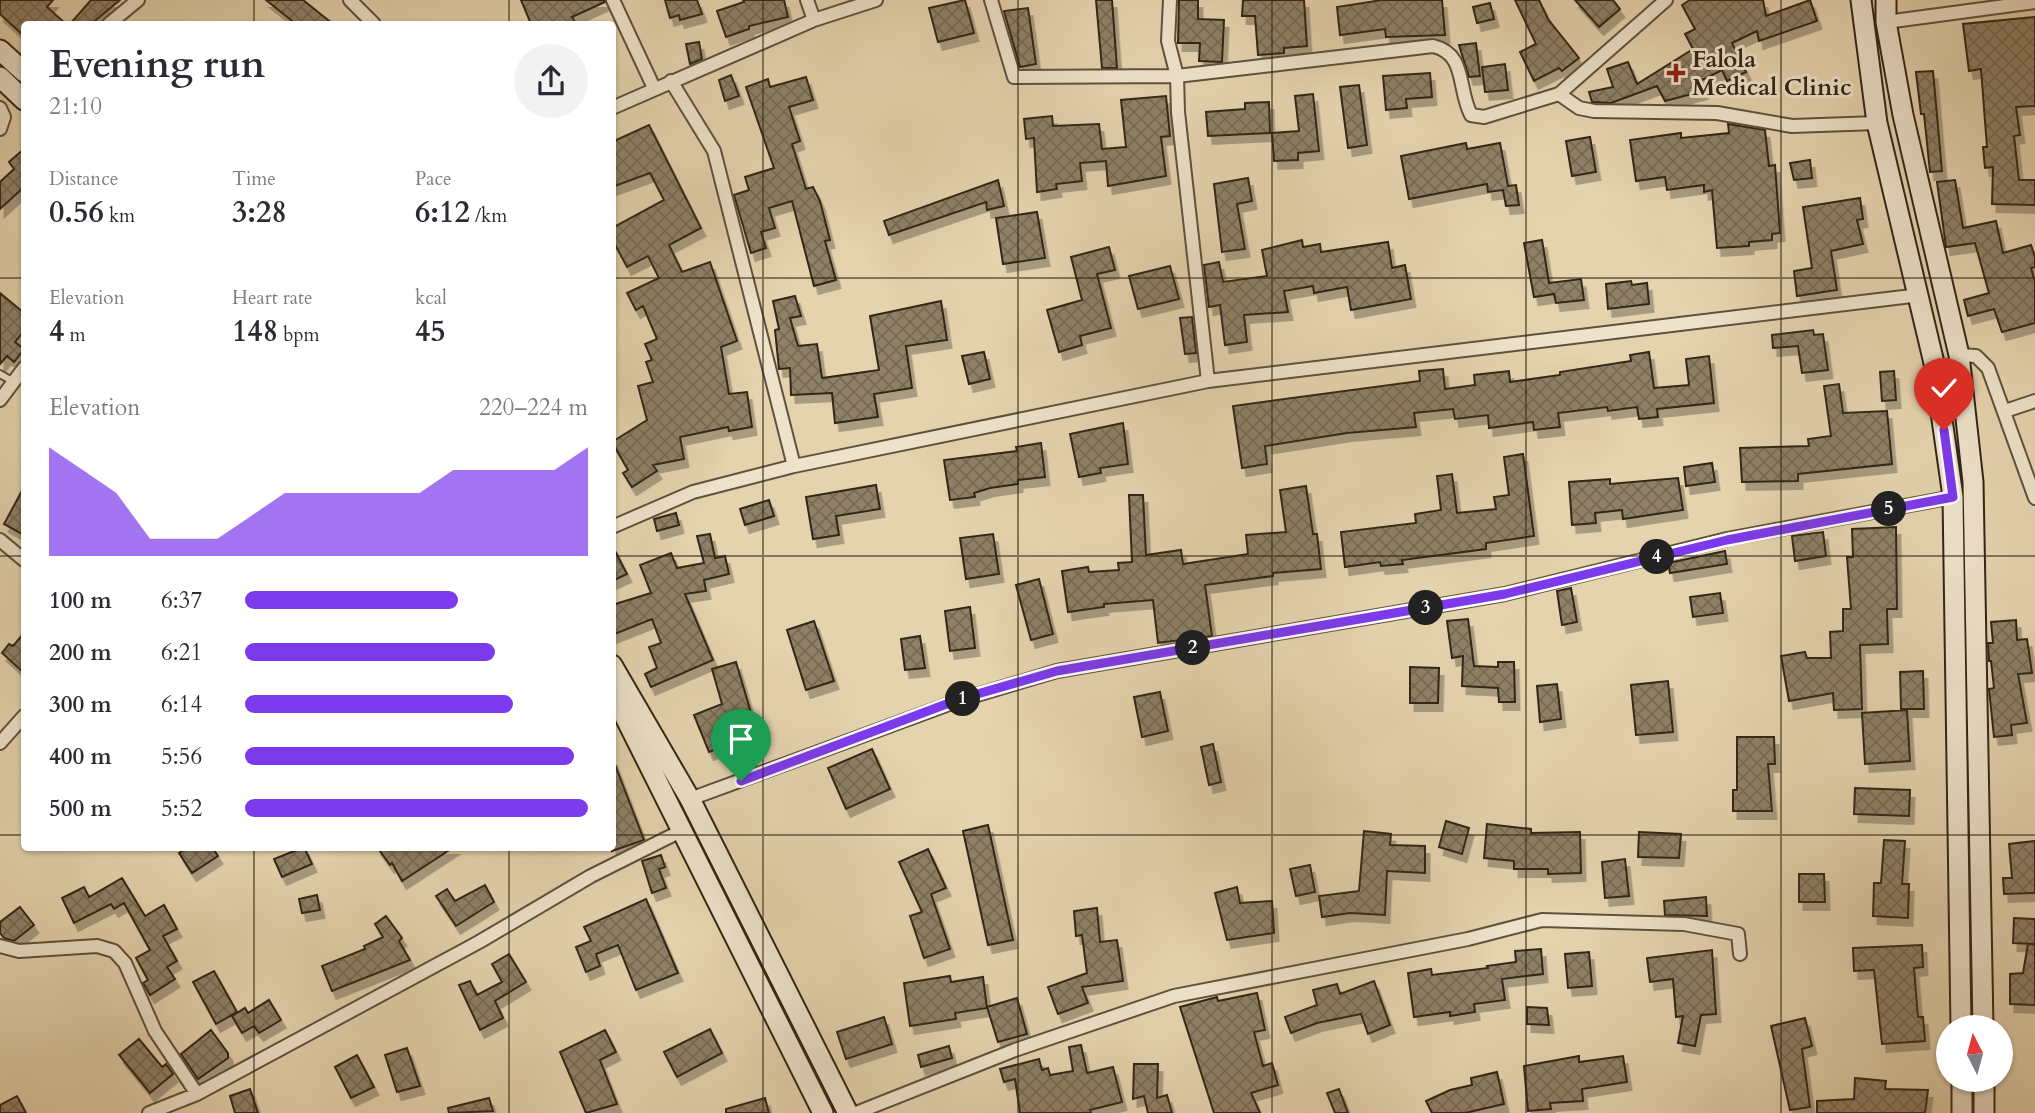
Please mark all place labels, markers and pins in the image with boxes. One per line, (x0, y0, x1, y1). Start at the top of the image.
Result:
place label: Falola Medical Clinic (1692, 43, 1852, 104)
marker: Falola Medical Clinic (1666, 63, 1686, 83)
pin (1914, 358, 1974, 430)
pin: 5 (1871, 491, 1906, 526)
pin: 4 (1640, 540, 1674, 574)
pin: 3 (1408, 590, 1444, 626)
pin: 2 (1176, 630, 1210, 666)
pin: 1 (946, 682, 981, 716)
pin (711, 709, 771, 781)

